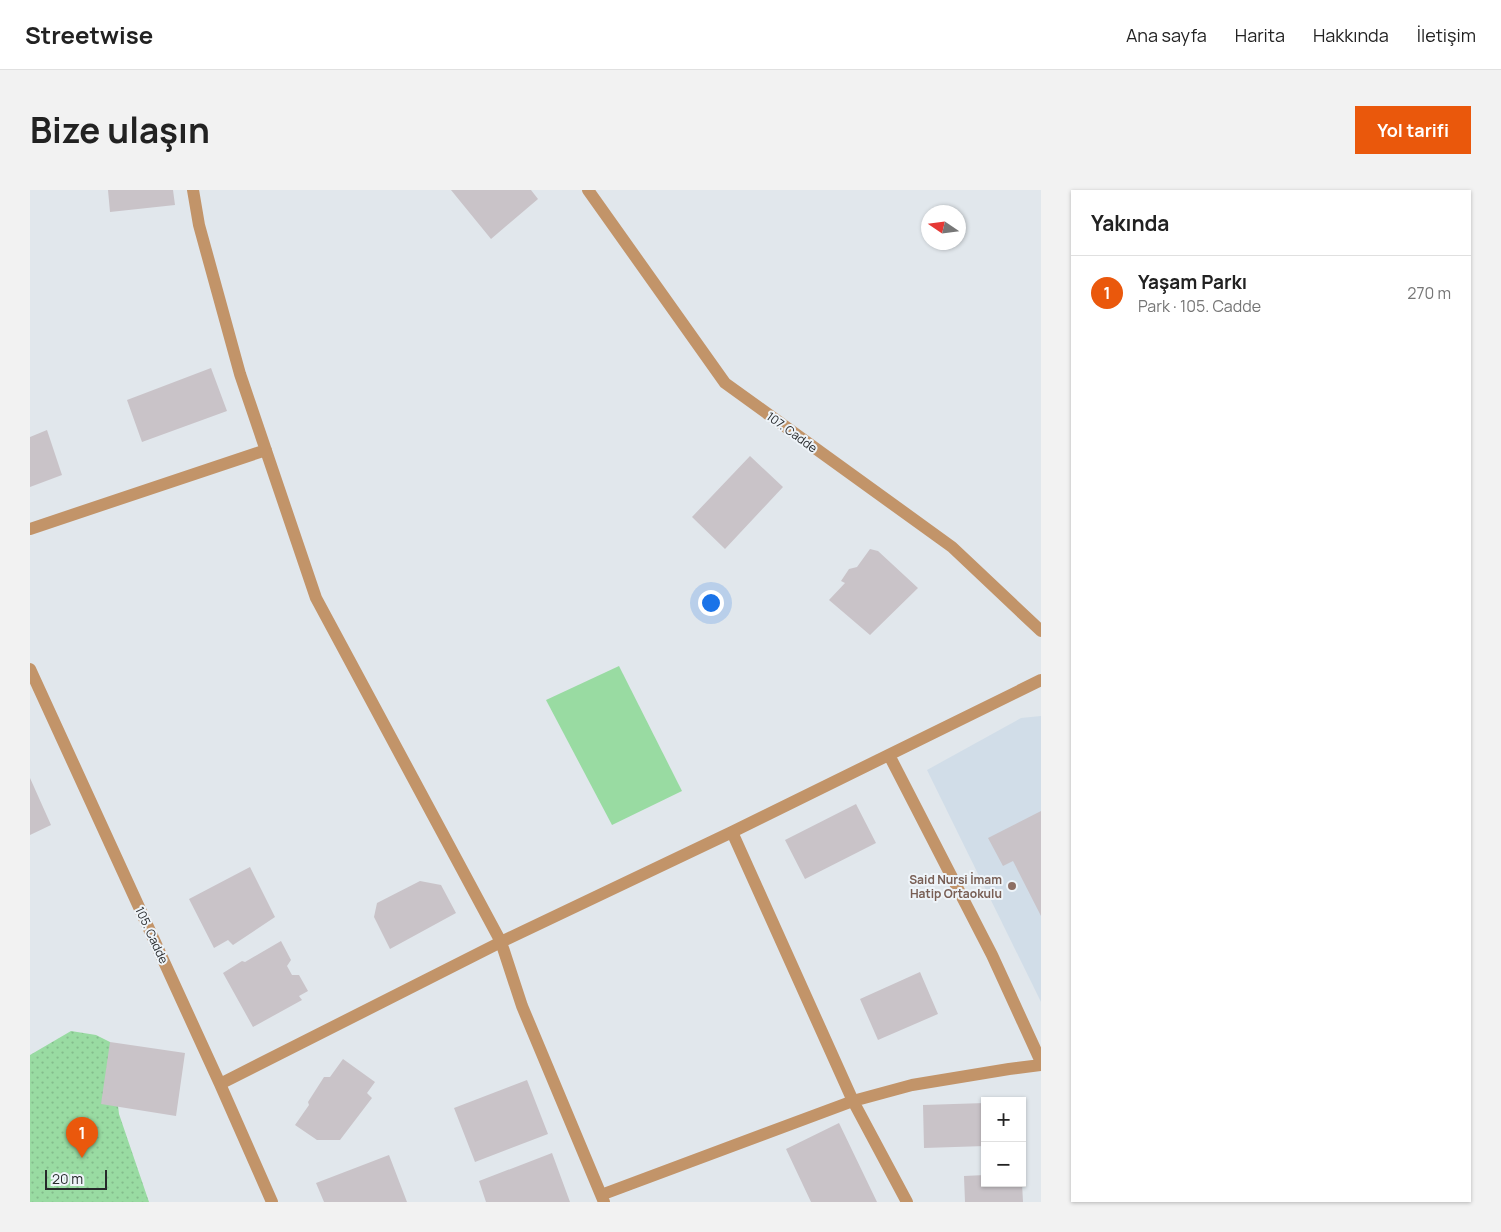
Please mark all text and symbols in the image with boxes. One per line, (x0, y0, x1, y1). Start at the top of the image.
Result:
text: Streetwise (25, 18, 153, 51)
text: Ana sayfa (1126, 23, 1207, 47)
text: Harita (1235, 23, 1285, 47)
text: Hakkında (1313, 23, 1389, 47)
text: İletişim (1417, 23, 1476, 47)
text: Bize ulaşın (30, 106, 210, 154)
button: Yol tarifi (1355, 106, 1471, 154)
north arrow (921, 205, 966, 250)
text: Yakında (1091, 209, 1169, 237)
text: Yaşam Parkı (1138, 269, 1247, 295)
text: 1 (1103, 282, 1111, 304)
text: 270 m (1407, 282, 1451, 304)
text: Park · 105. Cadde (1138, 295, 1261, 317)
street label: 107. Cadde (763, 408, 821, 456)
your location (698, 590, 724, 616)
place label: Said Nursi İmam Hatip Ortaokulu (909, 871, 1002, 902)
marker: Said Nursi İmam Hatip Ortaokulu (1006, 880, 1018, 892)
street label: 105. Cadde (131, 904, 173, 966)
map controls (981, 1097, 1026, 1187)
button: + (981, 1097, 1026, 1142)
pin: 1 (66, 1117, 98, 1158)
button: − (981, 1142, 1026, 1187)
scale bar (45, 1167, 108, 1190)
text: 20 m (52, 1169, 83, 1188)

